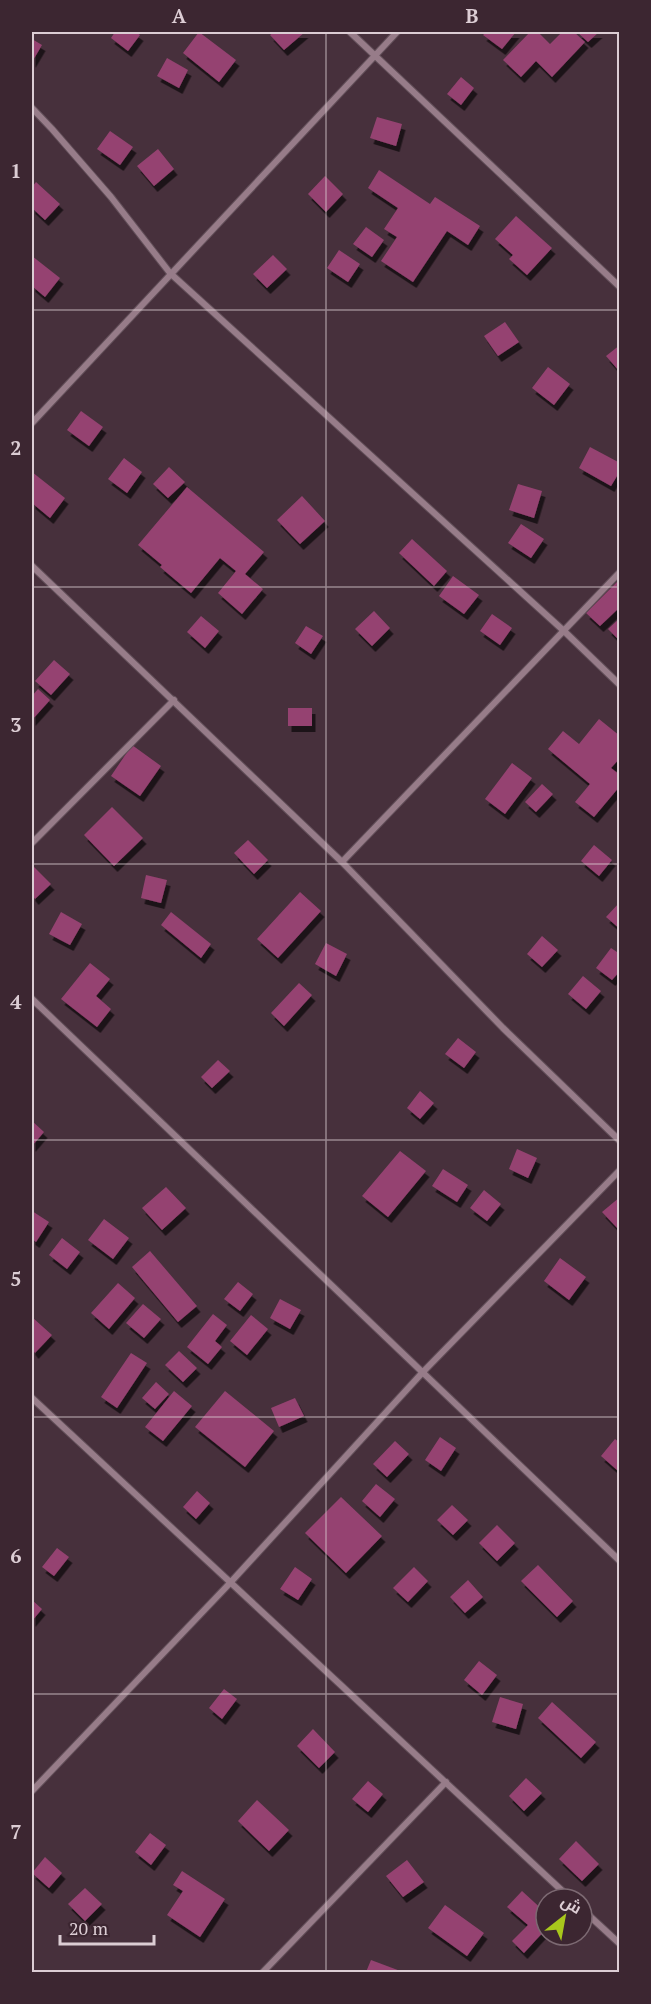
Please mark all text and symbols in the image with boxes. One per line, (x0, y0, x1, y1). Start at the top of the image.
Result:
text: A (172, 2, 187, 29)
text: B (466, 2, 479, 29)
text: 1 (10, 157, 22, 184)
text: 2 (10, 434, 22, 461)
text: 3 (10, 711, 22, 738)
text: 4 (10, 988, 22, 1015)
text: 5 (10, 1265, 22, 1292)
text: 6 (10, 1542, 22, 1569)
text: 7 (10, 1818, 22, 1845)
north arrow (534, 1887, 594, 1947)
text: ش (557, 1889, 586, 1919)
scale bar (60, 1908, 154, 1946)
text: 20 m (69, 1916, 109, 1940)

